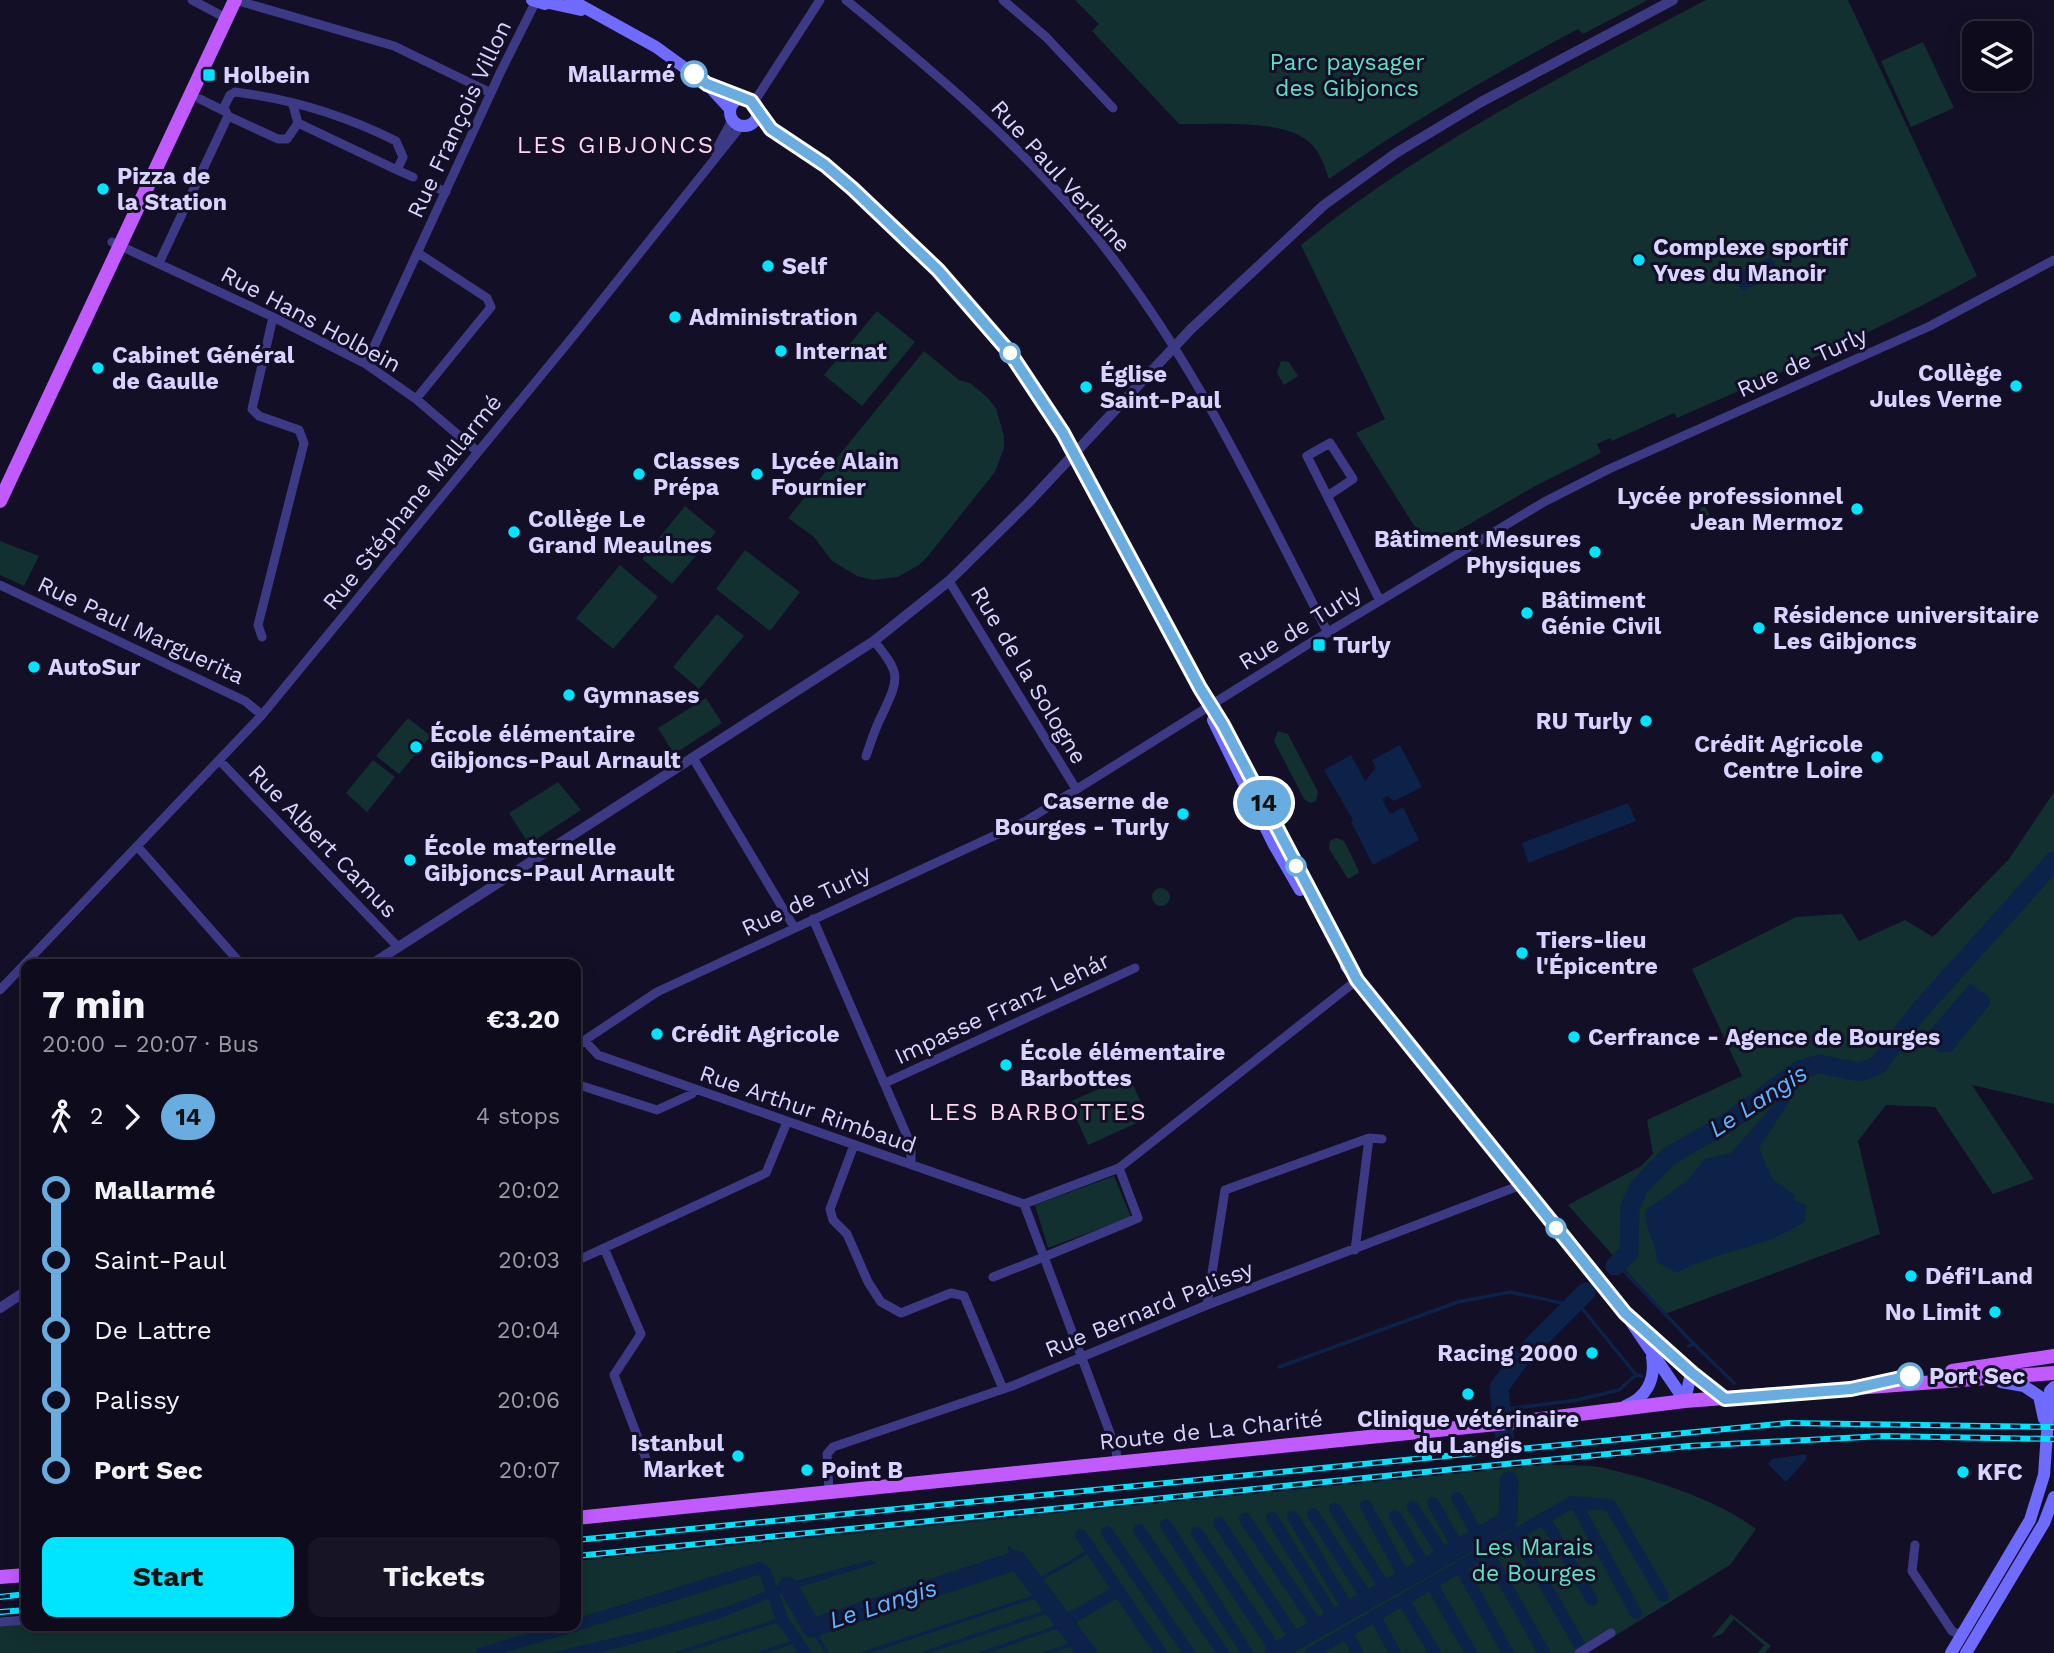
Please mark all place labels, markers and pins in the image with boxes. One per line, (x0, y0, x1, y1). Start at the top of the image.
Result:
place label: Mallarmé (567, 61, 675, 88)
marker: Mallarmé (681, 61, 707, 87)
place label: Holbein (223, 62, 310, 89)
marker: Holbein (201, 67, 217, 83)
place label: Pizza de la Station (117, 163, 227, 216)
marker: Pizza de la Station (95, 181, 111, 197)
place label: Complexe sportif Yves du Manoir (1653, 234, 1848, 287)
marker: Complexe sportif Yves du Manoir (1631, 252, 1647, 268)
place label: Self (782, 253, 828, 280)
marker: Self (760, 258, 776, 274)
place label: Administration (689, 304, 858, 331)
marker: Administration (667, 309, 683, 325)
place label: Internat (795, 338, 887, 365)
place label: Cabinet Général de Gaulle (112, 342, 295, 395)
marker: Internat (773, 343, 789, 359)
unlabelled marker (1000, 343, 1020, 363)
marker: Cabinet Général de Gaulle (90, 360, 106, 376)
place label: Collège Jules Verne (1869, 360, 2002, 413)
place label: Église Saint-Paul (1100, 361, 1222, 414)
marker: Collège Jules Verne (2008, 378, 2024, 394)
marker: Église Saint-Paul (1078, 379, 1094, 395)
place label: Classes Prépa (653, 448, 740, 501)
place label: Lycée Alain Fournier (771, 448, 899, 501)
marker: Classes Prépa (631, 466, 647, 482)
marker: Lycée Alain Fournier (749, 466, 765, 482)
place label: Lycée professionnel Jean Mermoz (1617, 483, 1843, 536)
marker: Lycée professionnel Jean Mermoz (1849, 501, 1865, 517)
place label: Collège Le Grand Meaulnes (528, 506, 712, 559)
marker: Collège Le Grand Meaulnes (506, 524, 522, 540)
place label: Bâtiment Mesures Physiques (1374, 526, 1581, 579)
marker: Bâtiment Mesures Physiques (1587, 544, 1603, 560)
place label: Bâtiment Génie Civil (1541, 587, 1662, 640)
place label: Résidence universitaire Les Gibjoncs (1773, 602, 2039, 655)
marker: Bâtiment Génie Civil (1519, 605, 1535, 621)
marker: Résidence universitaire Les Gibjoncs (1751, 620, 1767, 636)
place label: Turly (1333, 631, 1391, 659)
marker: Turly (1311, 637, 1327, 653)
place label: AutoSur (48, 654, 141, 681)
marker: AutoSur (26, 659, 42, 675)
place label: Gymnases (583, 682, 700, 709)
marker: Gymnases (561, 687, 577, 703)
place label: RU Turly (1536, 708, 1632, 735)
marker: RU Turly (1638, 713, 1654, 729)
place label: École élémentaire Gibjoncs-Paul Arnault (430, 721, 681, 774)
place label: Crédit Agricole Centre Loire (1694, 731, 1863, 784)
marker: École élémentaire Gibjoncs-Paul Arnault (408, 739, 424, 755)
marker: Crédit Agricole Centre Loire (1869, 749, 1885, 765)
place label: Caserne de Bourges - Turly (994, 788, 1169, 841)
marker: Caserne de Bourges - Turly (1175, 806, 1191, 822)
place label: École maternelle Gibjoncs-Paul Arnault (424, 834, 675, 887)
marker: École maternelle Gibjoncs-Paul Arnault (402, 852, 418, 868)
unlabelled marker (1286, 856, 1306, 876)
place label: Tiers-lieu l'Épicentre (1536, 927, 1658, 980)
marker: Tiers-lieu l'Épicentre (1514, 945, 1530, 961)
place label: Crédit Agricole (671, 1021, 840, 1048)
place label: Cerfrance - Agence de Bourges (1588, 1024, 1940, 1051)
marker: Crédit Agricole (649, 1026, 665, 1042)
marker: Cerfrance - Agence de Bourges (1566, 1029, 1582, 1045)
place label: École élémentaire Barbottes (1020, 1039, 1225, 1092)
marker: École élémentaire Barbottes (998, 1057, 1014, 1073)
unlabelled marker (1546, 1218, 1566, 1238)
place label: Défi'Land (1925, 1263, 2033, 1290)
marker: Défi'Land (1903, 1268, 1919, 1284)
place label: No Limit (1885, 1299, 1981, 1326)
marker: No Limit (1987, 1304, 2003, 1320)
place label: Racing 2000 (1437, 1340, 1578, 1367)
marker: Racing 2000 (1584, 1345, 1600, 1361)
marker: Port Sec (1897, 1363, 1923, 1389)
place label: Port Sec (1929, 1363, 2025, 1390)
marker: Clinique vétérinaire du Langis (1460, 1386, 1476, 1402)
place label: Clinique vétérinaire du Langis (1357, 1406, 1579, 1459)
place label: Istanbul Market (631, 1430, 724, 1483)
marker: Istanbul Market (730, 1448, 746, 1464)
place label: Point B (821, 1457, 903, 1484)
place label: KFC (1977, 1459, 2023, 1486)
marker: Point B (799, 1462, 815, 1478)
marker: KFC (1955, 1464, 1971, 1480)

